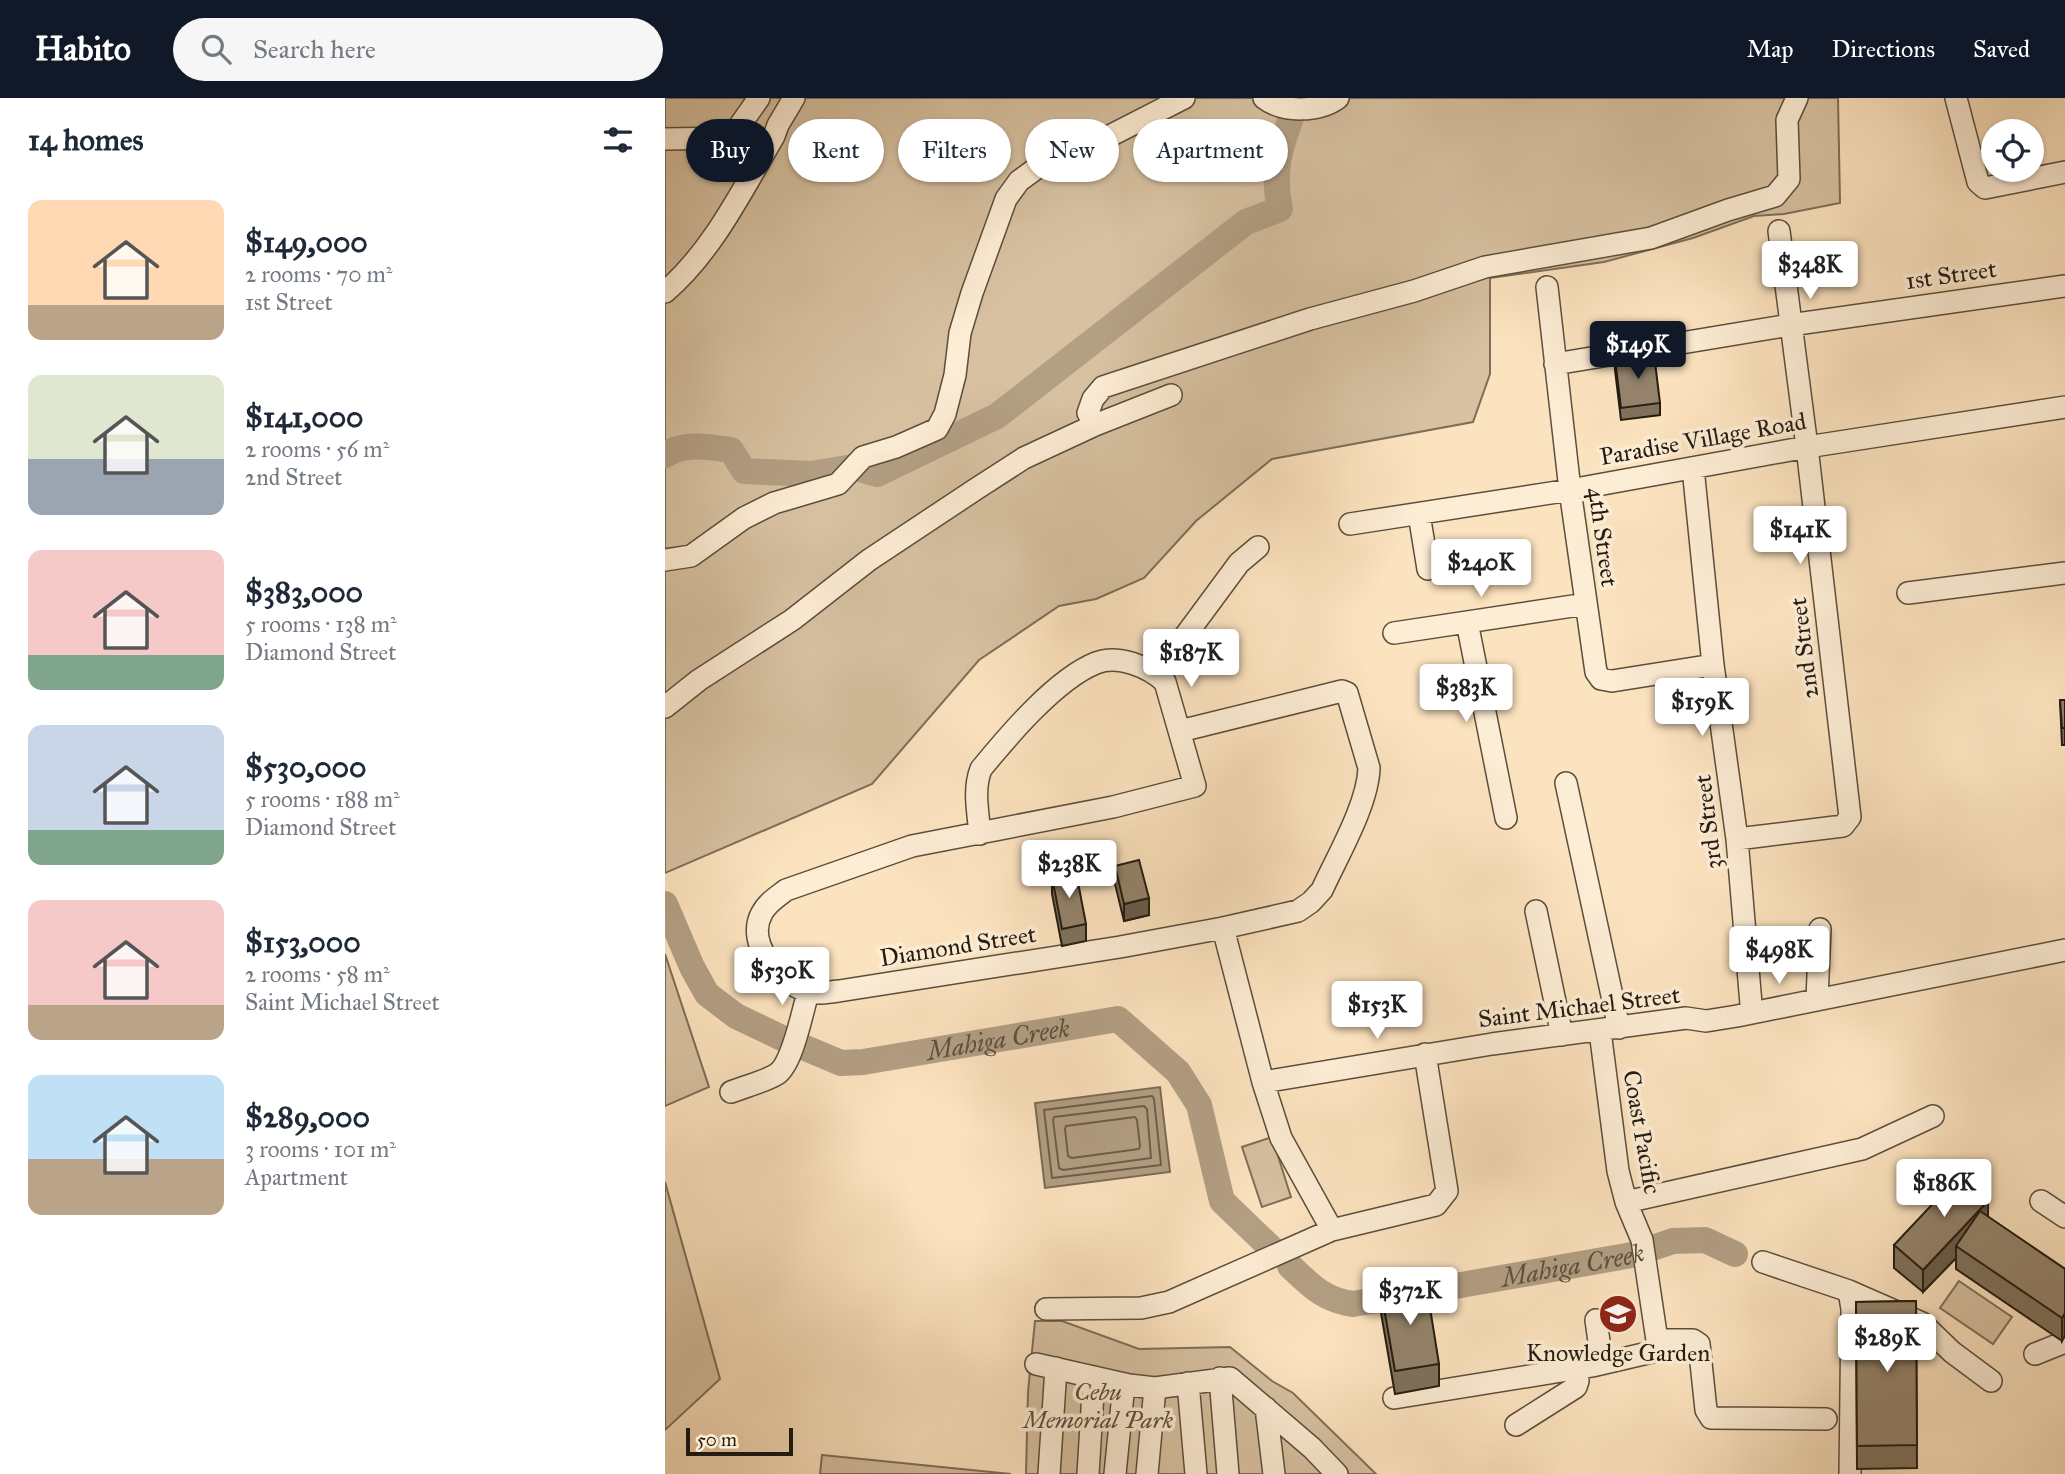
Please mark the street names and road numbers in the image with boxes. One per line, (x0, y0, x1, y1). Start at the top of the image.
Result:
street label: 1st Street (1904, 254, 1999, 296)
street label: Paradise Village Road (1597, 406, 1809, 472)
street label: 4th Street (1581, 485, 1625, 589)
street label: 2nd Street (1783, 595, 1825, 700)
street label: 3rd Street (1687, 772, 1729, 871)
street label: Diamond Street (878, 919, 1039, 973)
street label: Saint Michael Street (1476, 980, 1682, 1034)
street label: Coast Pacific (1616, 1068, 1668, 1196)

